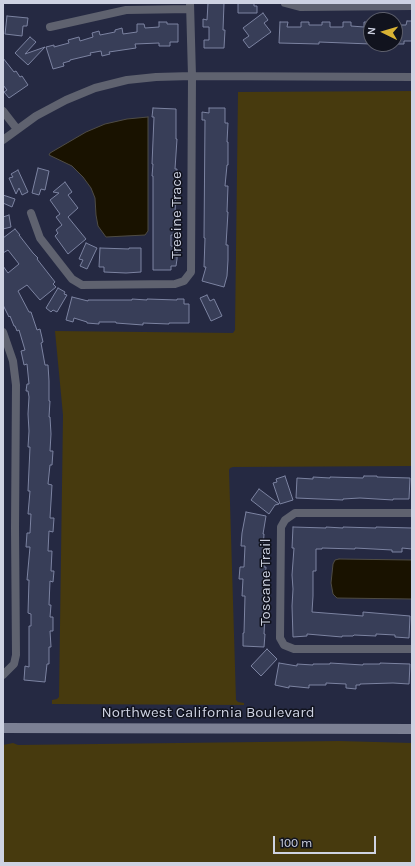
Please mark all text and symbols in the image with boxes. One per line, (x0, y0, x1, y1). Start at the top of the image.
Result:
north arrow (363, 12, 403, 52)
text: N (365, 27, 378, 36)
street label: Treeine Trace (168, 171, 186, 259)
street label: Toscane Trail (257, 538, 275, 626)
street label: Northwest California Boulevard (101, 704, 315, 722)
scale bar (275, 828, 378, 854)
text: 100 m (280, 836, 312, 850)

